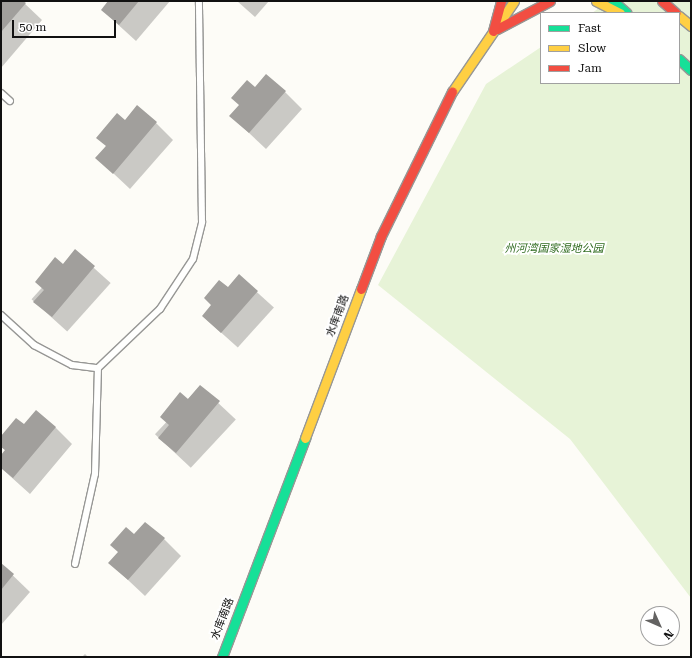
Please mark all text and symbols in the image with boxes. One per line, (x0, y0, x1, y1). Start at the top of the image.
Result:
scale bar (14, 12, 118, 38)
legend (540, 12, 680, 84)
text: 50 m (19, 20, 46, 34)
text: Fast (578, 21, 601, 35)
text: Slow (578, 41, 606, 55)
text: Jam (578, 61, 602, 75)
park label: 州河湾国家湿地公园 (505, 242, 603, 256)
street label: 水库南路 (324, 293, 352, 339)
street label: 水库南路 (209, 596, 237, 642)
north arrow (640, 606, 680, 646)
text: N (661, 627, 676, 642)

